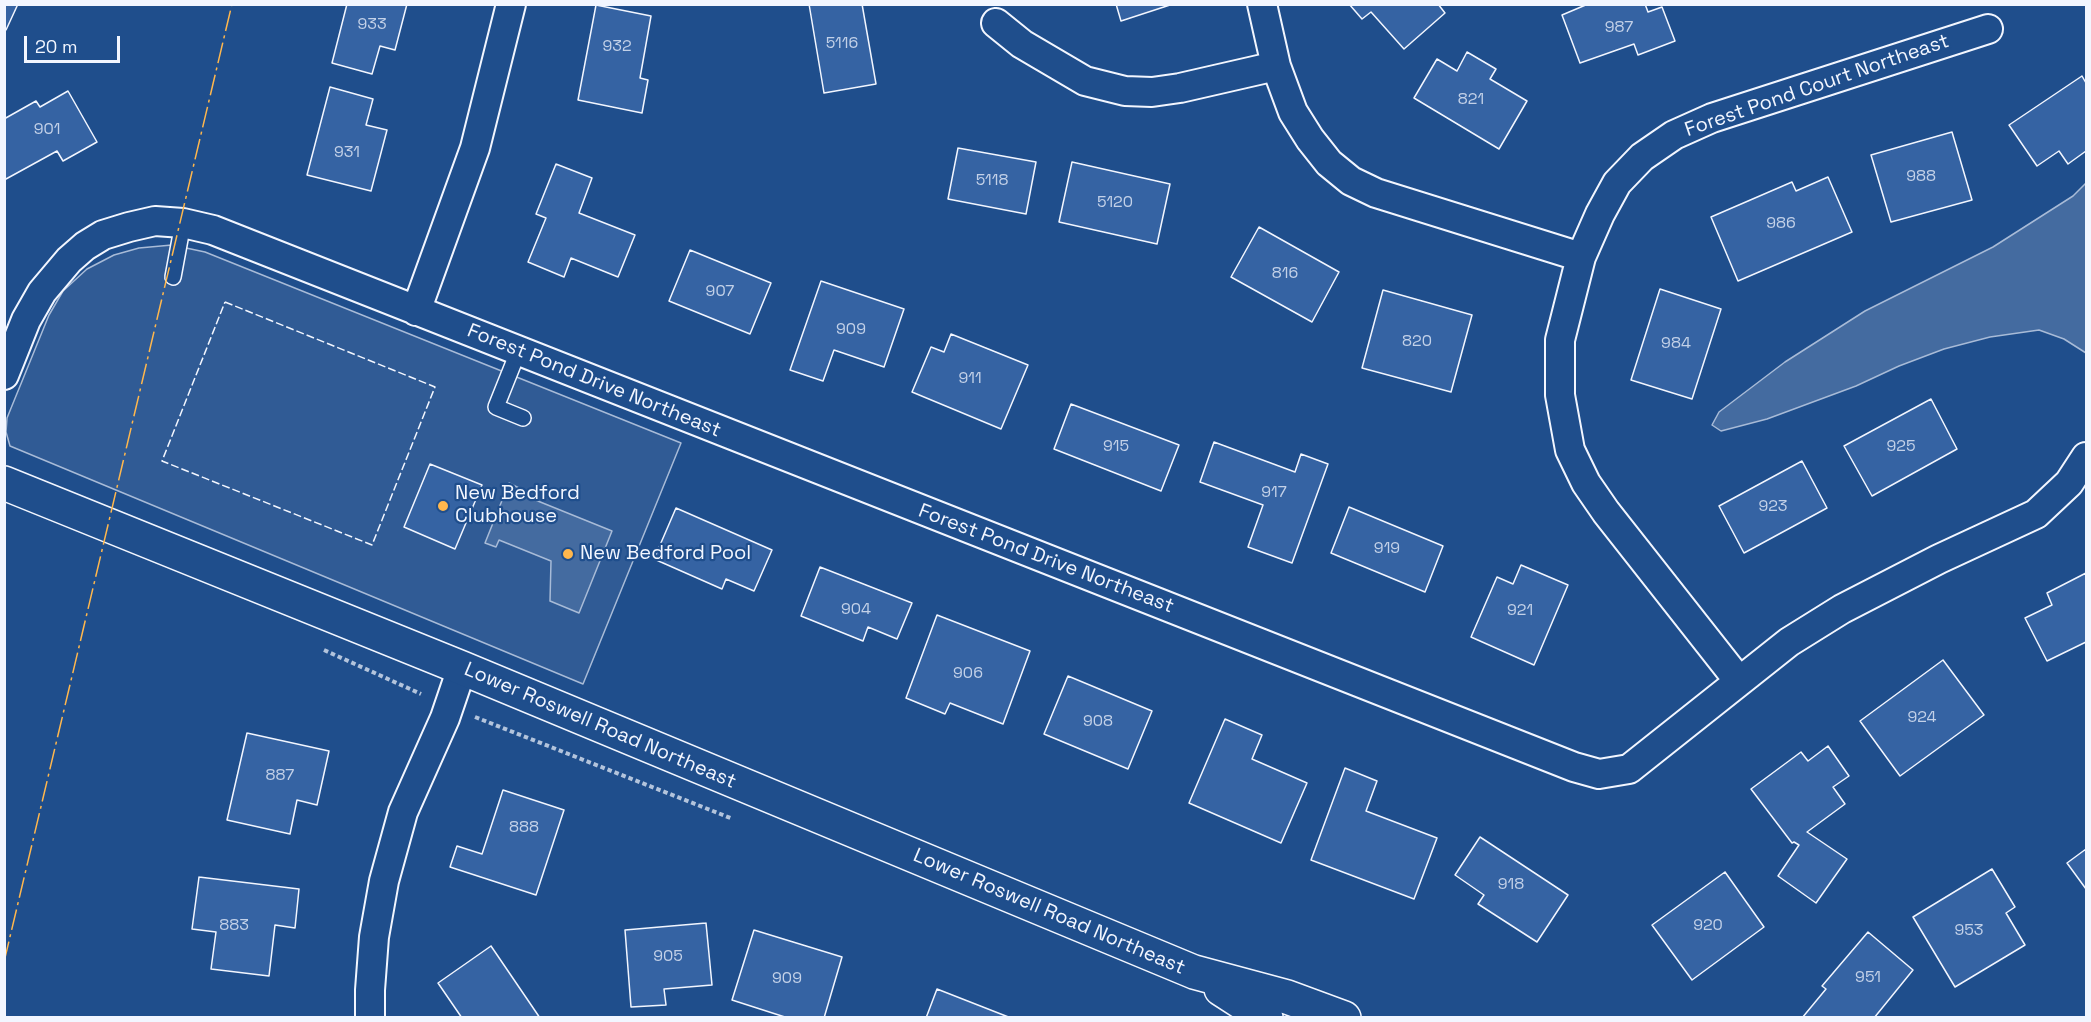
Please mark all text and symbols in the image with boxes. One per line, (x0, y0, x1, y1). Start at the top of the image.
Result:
house number: 933 (357, 15, 387, 35)
house number: 987 (1605, 18, 1633, 38)
scale bar (27, 24, 123, 62)
street label: Forest Pond Court Northeast (1682, 29, 1952, 143)
house number: 5116 (826, 34, 858, 54)
text: 20 m (35, 35, 78, 58)
house number: 932 (602, 37, 632, 57)
house number: 821 (1458, 90, 1484, 110)
house number: 901 (34, 120, 60, 140)
house number: 931 (334, 143, 360, 163)
house number: 988 (1906, 167, 1936, 187)
house number: 5118 (976, 171, 1008, 191)
house number: 5120 (1097, 193, 1133, 213)
house number: 986 (1766, 214, 1796, 234)
house number: 816 (1272, 264, 1298, 284)
house number: 907 (706, 282, 734, 302)
street label: Forest Pond Drive Northeast (464, 319, 724, 443)
house number: 909 (836, 320, 866, 340)
house number: 820 (1402, 332, 1432, 352)
house number: 984 (1661, 334, 1691, 354)
house number: 911 (958, 369, 982, 389)
house number: 915 (1103, 437, 1129, 457)
house number: 925 (1886, 437, 1916, 457)
place label: New Bedford Clubhouse (455, 482, 580, 529)
house number: 917 (1261, 483, 1287, 503)
house number: 923 (1758, 497, 1788, 517)
marker: New Bedford Clubhouse (436, 499, 450, 513)
street label: Forest Pond Drive Northeast (915, 499, 1177, 619)
house number: 919 (1374, 539, 1400, 559)
place label: New Bedford Pool (580, 542, 751, 566)
marker: New Bedford Pool (561, 547, 575, 561)
house number: 904 (841, 600, 871, 620)
house number: 921 (1507, 601, 1533, 621)
street label: Lower Roswell Road Northeast (460, 658, 740, 794)
house number: 906 (953, 664, 983, 684)
house number: 924 (1908, 708, 1936, 728)
house number: 908 (1083, 712, 1113, 732)
house number: 887 (266, 766, 294, 786)
house number: 888 (509, 818, 539, 838)
street label: Lower Roswell Road Northeast (909, 844, 1189, 980)
house number: 918 (1498, 875, 1524, 895)
house number: 883 (219, 916, 249, 936)
house number: 920 (1693, 916, 1723, 936)
house number: 953 (1954, 921, 1984, 941)
house number: 905 (653, 947, 683, 967)
house number: 951 (1855, 968, 1881, 988)
house number: 909 (772, 969, 802, 989)

